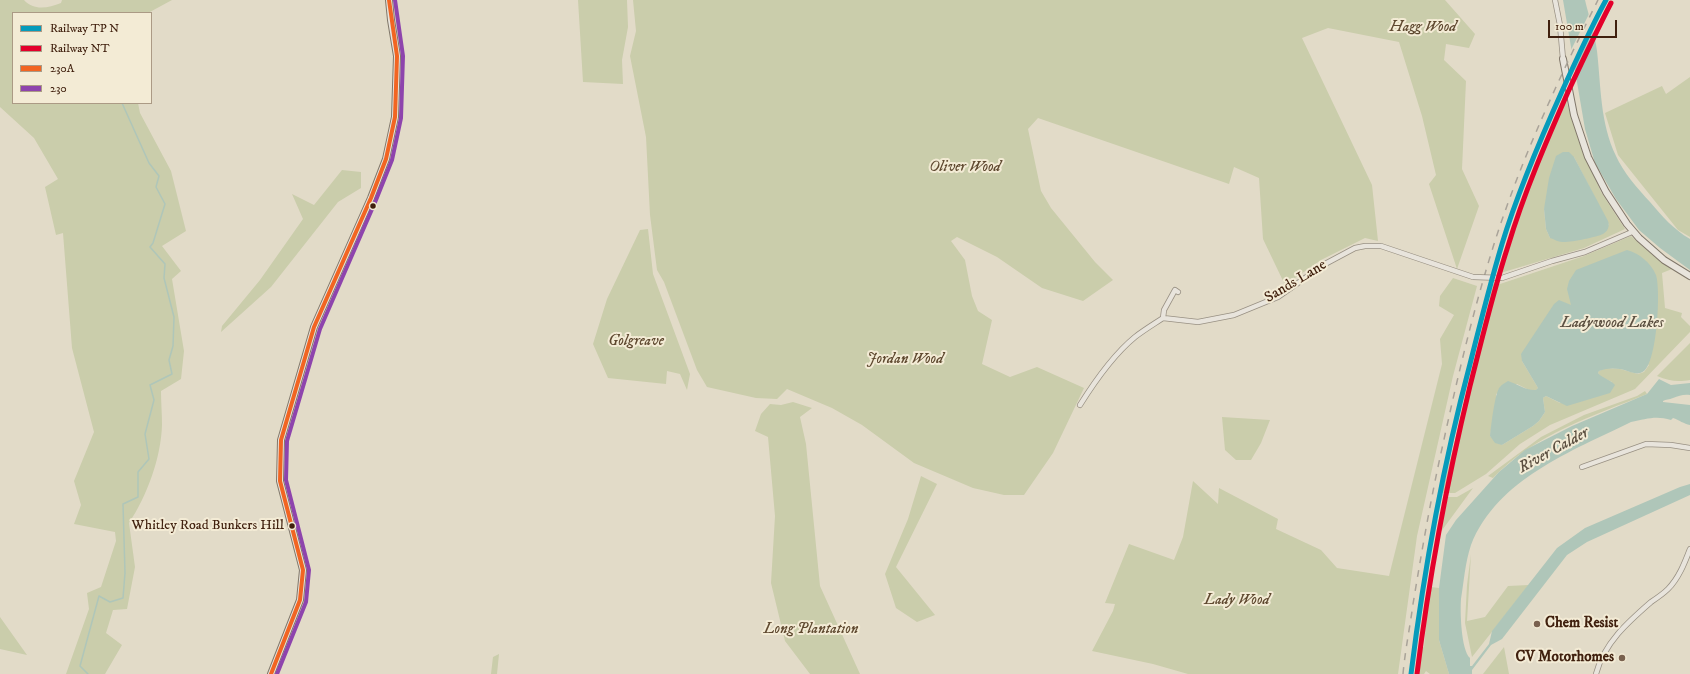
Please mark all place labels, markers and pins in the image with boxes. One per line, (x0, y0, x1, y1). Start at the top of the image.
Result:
unlabelled marker (368, 201, 378, 211)
place label: Whitley Road Bunkers Hill (132, 518, 284, 534)
marker: Whitley Road Bunkers Hill (287, 521, 297, 531)
place label: Chem Resist (1545, 615, 1618, 633)
marker: Chem Resist (1532, 619, 1542, 629)
place label: CV Motorhomes (1515, 649, 1614, 667)
marker: CV Motorhomes (1617, 653, 1627, 663)

